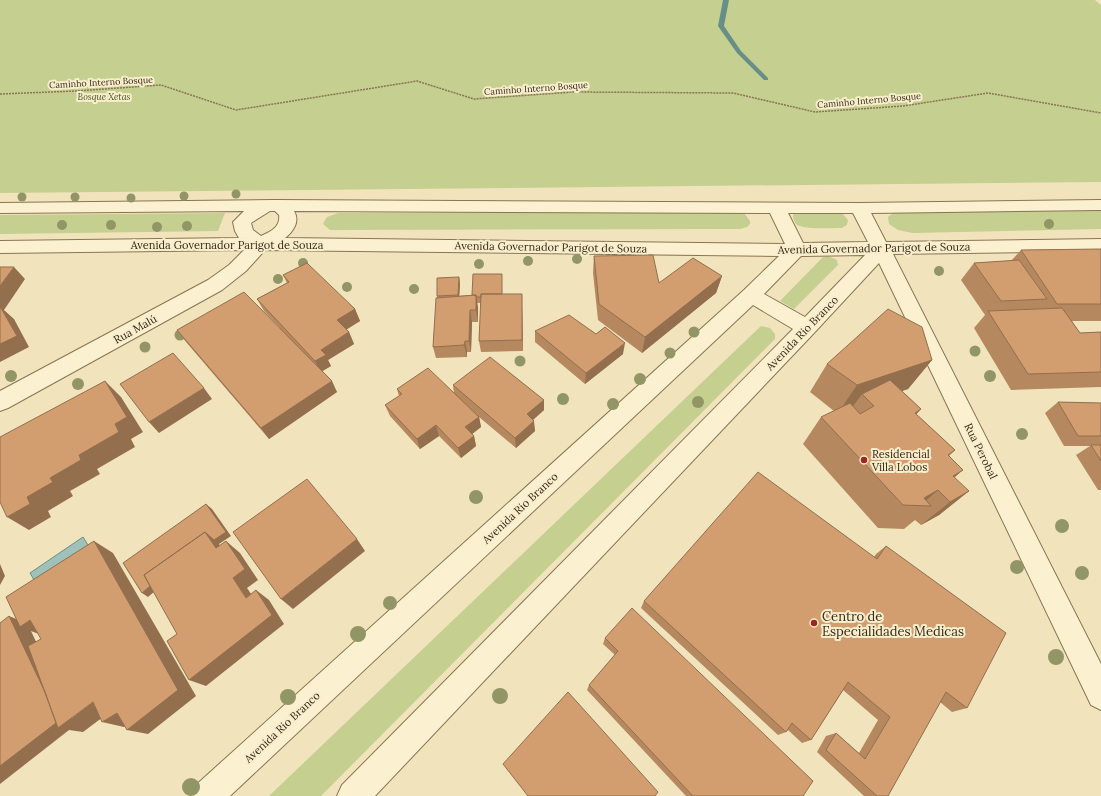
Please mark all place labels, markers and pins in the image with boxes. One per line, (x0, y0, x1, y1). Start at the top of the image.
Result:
place label: Residencial Villa Lobos (871, 447, 930, 474)
marker: Residencial Villa Lobos (859, 455, 869, 465)
place label: Centro de Especialidades Medicas (822, 608, 964, 640)
marker: Centro de Especialidades Medicas (809, 618, 819, 628)

